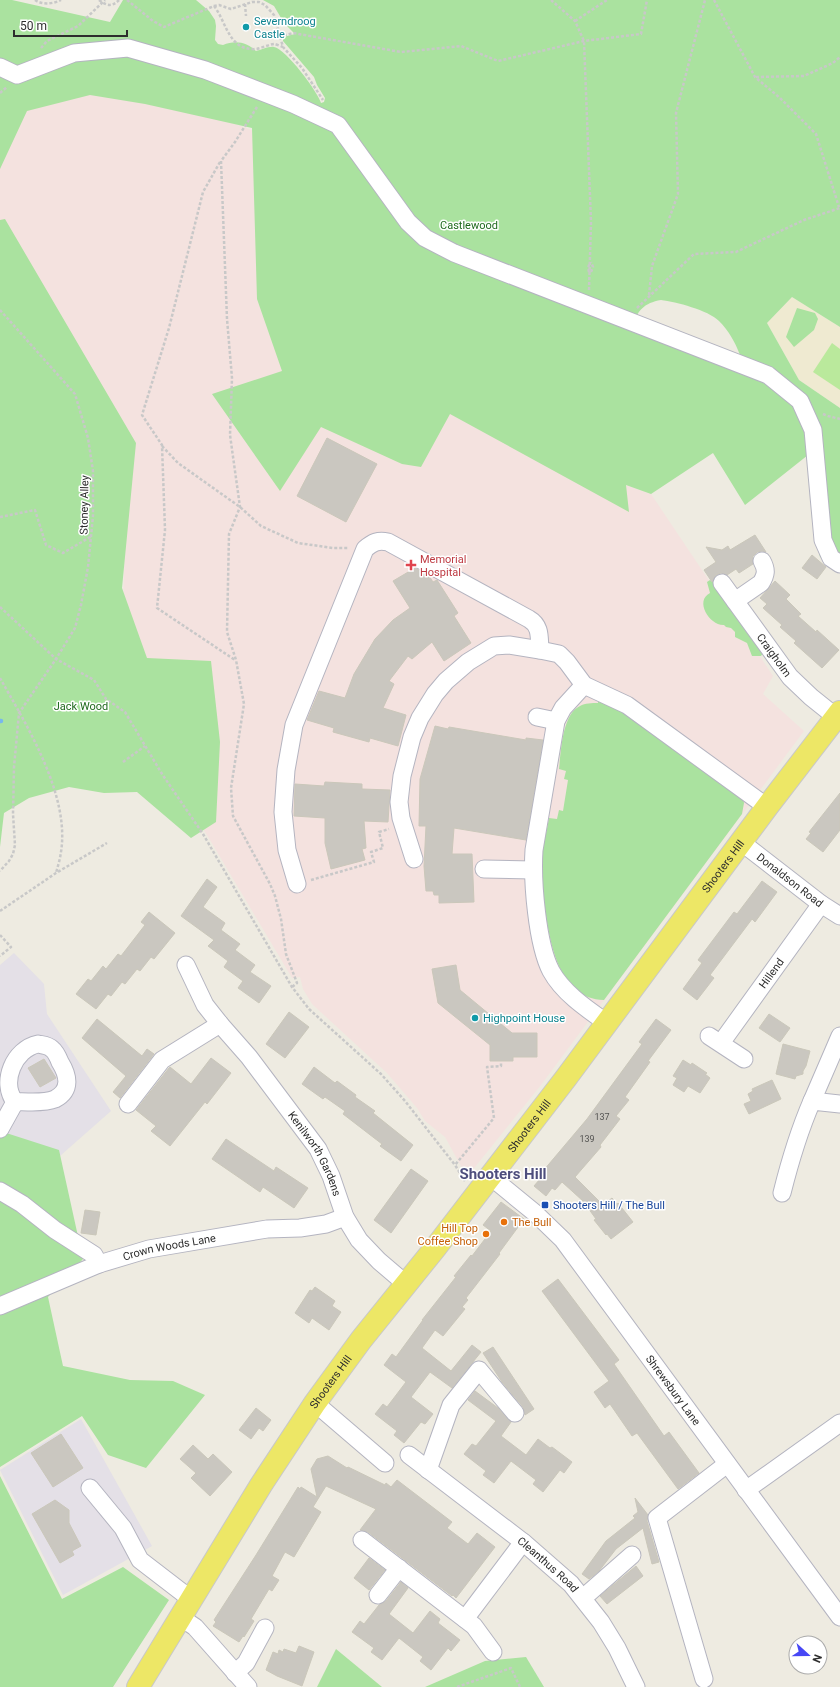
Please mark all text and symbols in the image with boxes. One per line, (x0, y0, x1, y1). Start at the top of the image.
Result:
scale bar (14, 12, 127, 38)
place label: Severndroog Castle (254, 15, 316, 41)
text: 50 m (20, 19, 47, 33)
marker: Severndroog Castle (241, 22, 251, 32)
park label: Castlewood (440, 219, 498, 232)
street label: Stoney Alley (77, 474, 92, 535)
place label: Memorial Hospital (420, 553, 466, 579)
marker: Memorial Hospital (405, 559, 417, 571)
street label: Craigholm (754, 631, 794, 680)
park label: Jack Wood (54, 700, 108, 713)
street label: Shooters Hill (700, 838, 747, 896)
street label: Donaldson Road (754, 851, 826, 910)
street label: Hillend (756, 956, 787, 991)
place label: Highpoint House (483, 1012, 565, 1025)
marker: Highpoint House (470, 1013, 480, 1023)
street label: Shooters Hill (505, 1097, 554, 1155)
street label: Kenilworth Gardens (285, 1109, 343, 1198)
house number: 137 (594, 1112, 610, 1122)
house number: 139 (579, 1134, 595, 1144)
district label: Shooters Hill (459, 1165, 547, 1183)
place label: Shooters Hill / The Bull (553, 1199, 665, 1212)
marker: Shooters Hill / The Bull (540, 1200, 550, 1210)
place label: The Bull (512, 1216, 551, 1229)
marker: The Bull (499, 1217, 509, 1227)
place label: Hill Top Coffee Shop (418, 1222, 478, 1248)
marker: Hill Top Coffee Shop (481, 1229, 491, 1239)
street label: Crown Woods Lane (121, 1232, 217, 1264)
street label: Shooters Hill (307, 1353, 355, 1411)
street label: Shrewsbury Lane (643, 1353, 703, 1428)
street label: Cleanthus Road (515, 1534, 581, 1595)
north arrow (788, 1635, 828, 1675)
text: N (809, 1652, 824, 1665)

